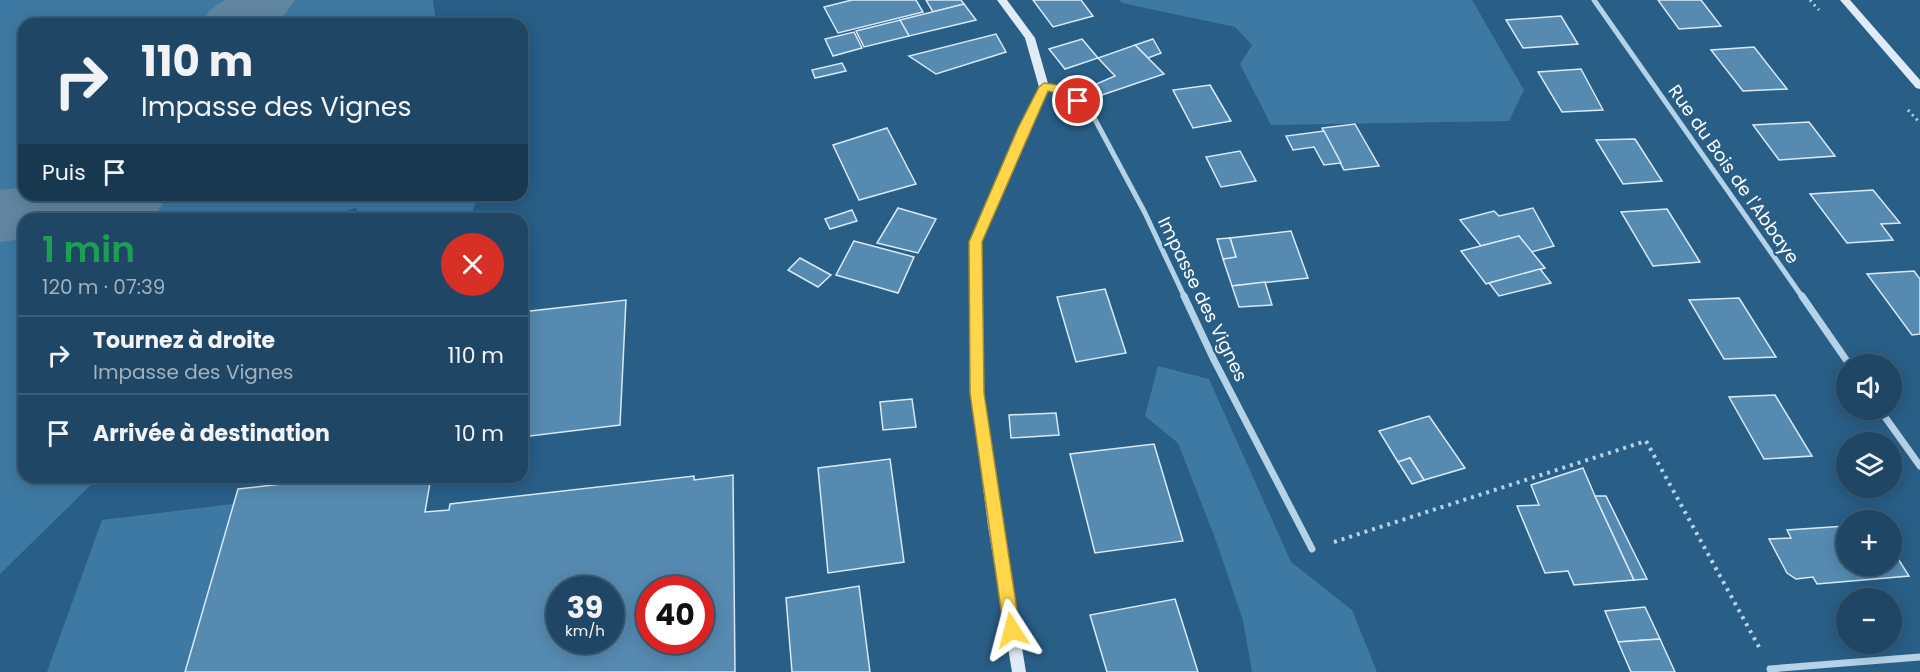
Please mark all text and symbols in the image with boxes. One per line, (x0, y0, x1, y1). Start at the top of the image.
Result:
text: 110 m (141, 32, 253, 91)
icon: right (42, 42, 120, 120)
pin (1052, 75, 1103, 126)
street label: Rue du Bois de l'Abbaye (1663, 79, 1805, 269)
icon: arrive (1061, 84, 1094, 117)
text: Impasse des Vignes (141, 88, 412, 125)
icon: arrive (98, 156, 131, 189)
text: Puis (42, 157, 86, 188)
street label: Impasse des Vignes (1152, 212, 1254, 386)
text: 1 min (42, 224, 135, 275)
button: close (441, 233, 504, 296)
text: 120 m · 07:39 (42, 273, 165, 301)
text: Tournez à droite (93, 325, 275, 356)
icon: right (42, 339, 75, 372)
text: 110 m (448, 340, 504, 371)
map controls (1836, 354, 1902, 654)
button: sound (1836, 354, 1902, 420)
text: Impasse des Vignes (93, 358, 293, 386)
icon: arrive (42, 417, 75, 450)
text: Arrivée à destination (93, 418, 330, 449)
text: 10 m (455, 418, 504, 449)
button: layers (1836, 432, 1902, 498)
button: + (1836, 510, 1902, 576)
speed limit sign: 40 (636, 576, 714, 654)
text: 39 (567, 586, 603, 629)
button: − (1836, 588, 1902, 654)
position arrow (980, 598, 1044, 662)
text: km/h (565, 620, 605, 641)

